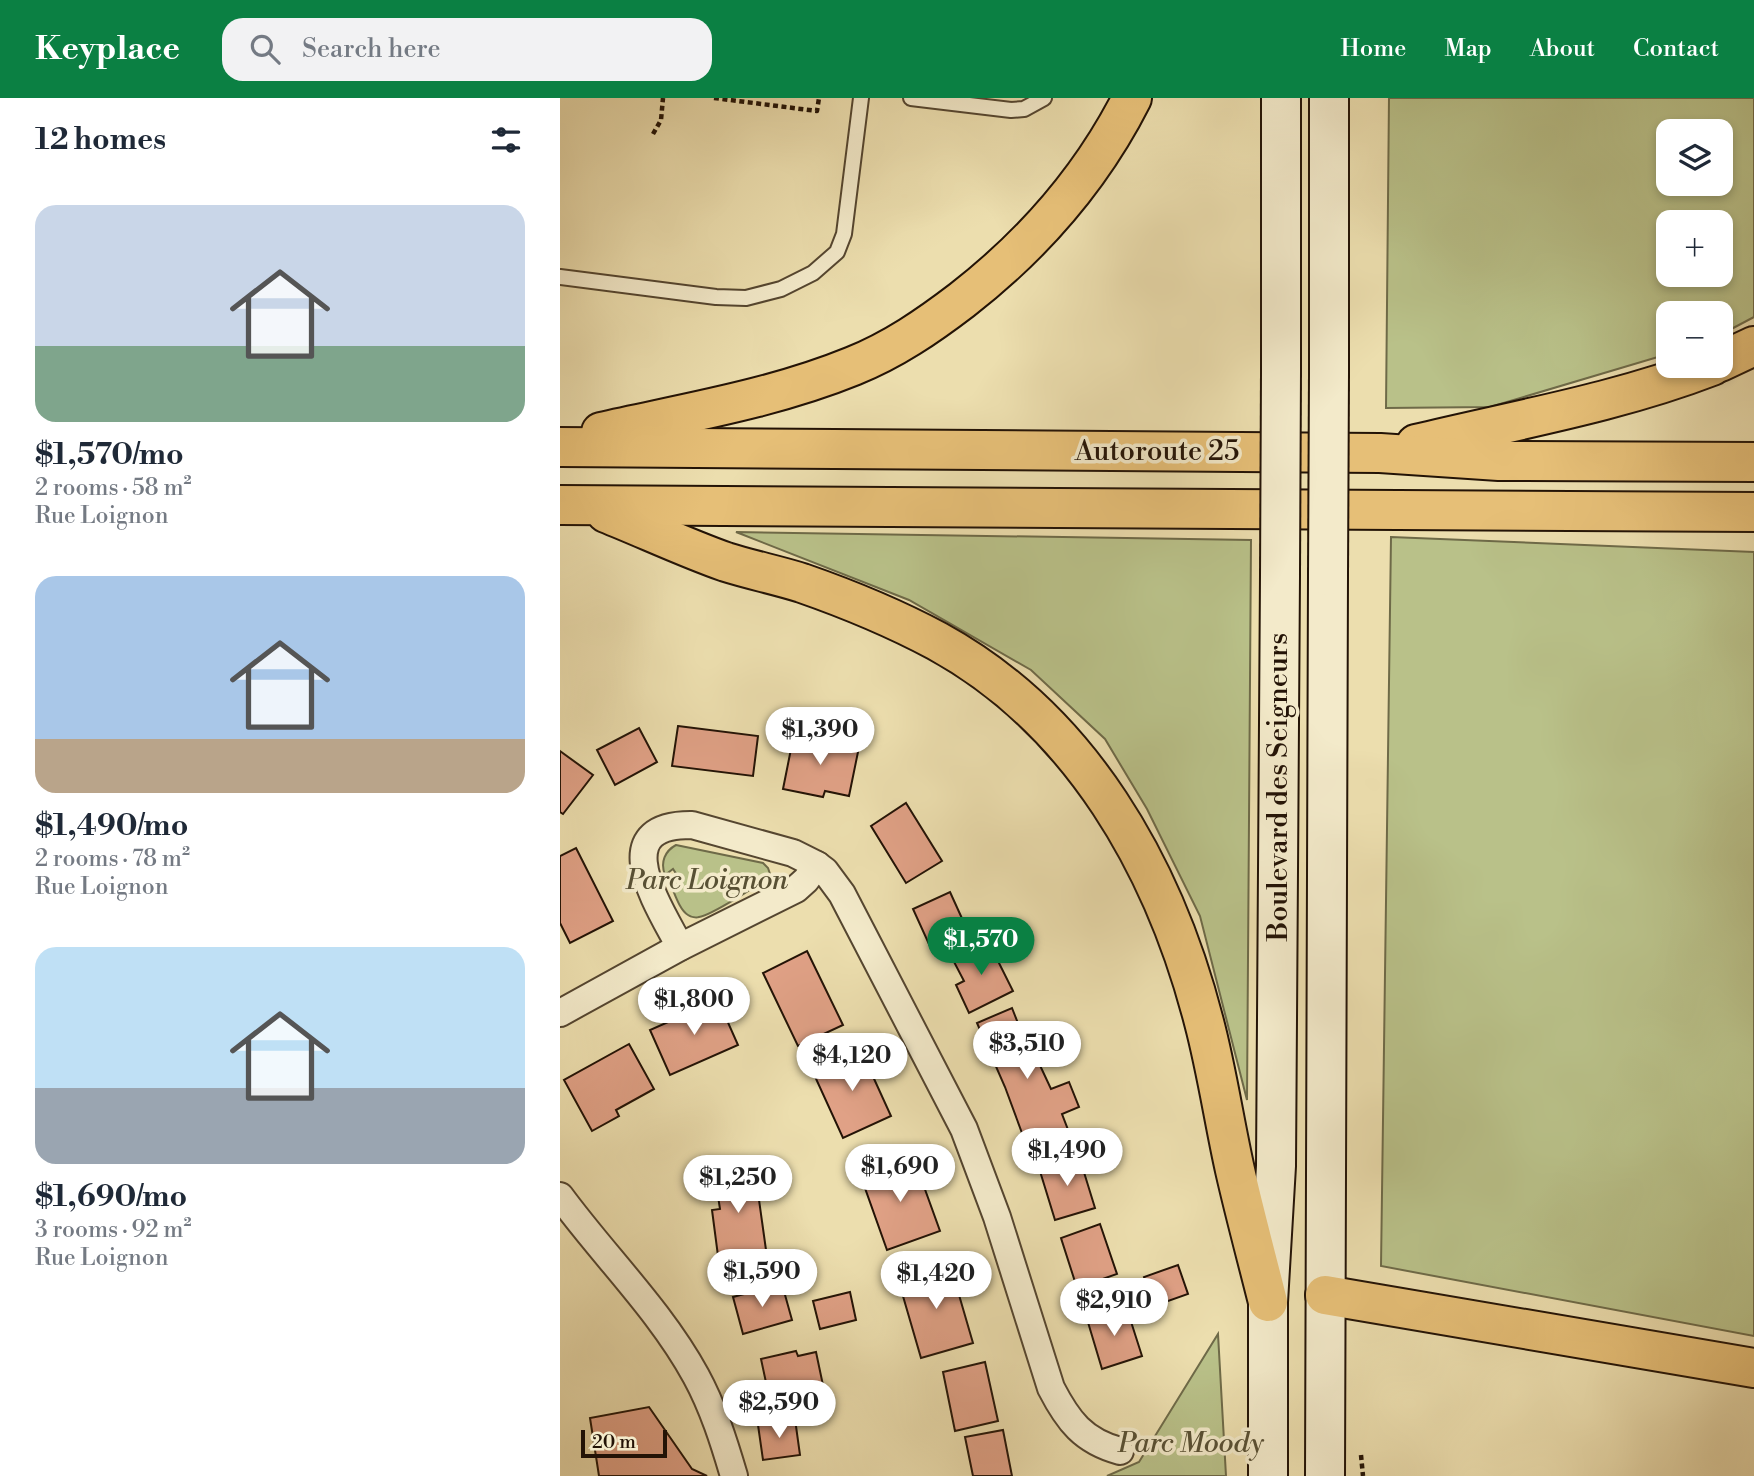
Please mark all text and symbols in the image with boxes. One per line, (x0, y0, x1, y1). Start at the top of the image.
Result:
search box (222, 18, 712, 81)
text: Keyplace (35, 29, 180, 70)
icon: search (246, 30, 284, 68)
text: Search here (302, 33, 441, 65)
text: Home (1341, 34, 1406, 64)
text: Map (1444, 34, 1492, 64)
text: About (1530, 34, 1595, 64)
text: Contact (1633, 34, 1719, 64)
map controls (1656, 119, 1733, 378)
button: layers (1656, 119, 1733, 196)
text: 12 homes (35, 121, 166, 159)
icon: filters (487, 121, 525, 159)
button: + (1656, 210, 1733, 287)
icon: home (217, 251, 343, 377)
button: − (1656, 301, 1733, 378)
street label: Autoroute 25 (1074, 434, 1239, 469)
text: $1,570/mo (35, 436, 184, 474)
text: 2 rooms · 58 m² (35, 474, 192, 502)
text: Rue Loignon (35, 502, 168, 530)
icon: home (217, 622, 343, 748)
street label: Boulevard des Seigneurs (1261, 633, 1296, 942)
pin: $1,390 (763, 708, 877, 767)
text: $1,390 (781, 716, 859, 744)
text: $1,490/mo (35, 807, 188, 845)
text: 2 rooms · 78 m² (35, 845, 190, 873)
park label: Parc Loignon (625, 863, 788, 898)
text: Rue Loignon (35, 873, 168, 901)
pin: $1,570 (924, 918, 1038, 977)
text: $1,570 (943, 926, 1019, 954)
pin: $1,800 (637, 978, 751, 1037)
text: $1,800 (654, 986, 734, 1014)
icon: home (217, 993, 343, 1119)
pin: $3,510 (970, 1021, 1084, 1081)
text: $3,510 (989, 1030, 1065, 1058)
pin: $4,120 (795, 1034, 909, 1093)
text: $4,120 (812, 1042, 892, 1070)
pin: $1,490 (1010, 1128, 1124, 1188)
text: $1,490 (1028, 1137, 1106, 1165)
pin: $1,690 (843, 1144, 957, 1204)
text: $1,690 (861, 1153, 939, 1181)
pin: $1,250 (681, 1156, 795, 1215)
text: $1,250 (699, 1164, 777, 1192)
text: $1,690/mo (35, 1178, 187, 1216)
text: 3 rooms · 92 m² (35, 1216, 191, 1244)
text: Rue Loignon (35, 1244, 168, 1272)
pin: $1,590 (705, 1250, 819, 1309)
pin: $1,420 (879, 1252, 993, 1311)
text: $1,590 (723, 1258, 801, 1286)
text: $1,420 (897, 1260, 975, 1288)
pin: $2,910 (1057, 1278, 1171, 1338)
text: $2,910 (1076, 1287, 1152, 1315)
pin: $2,590 (722, 1380, 836, 1440)
text: $2,590 (739, 1389, 819, 1417)
park label: Parc Moody (1117, 1426, 1265, 1461)
scale bar (581, 1427, 667, 1459)
text: 20 m (592, 1430, 636, 1454)

